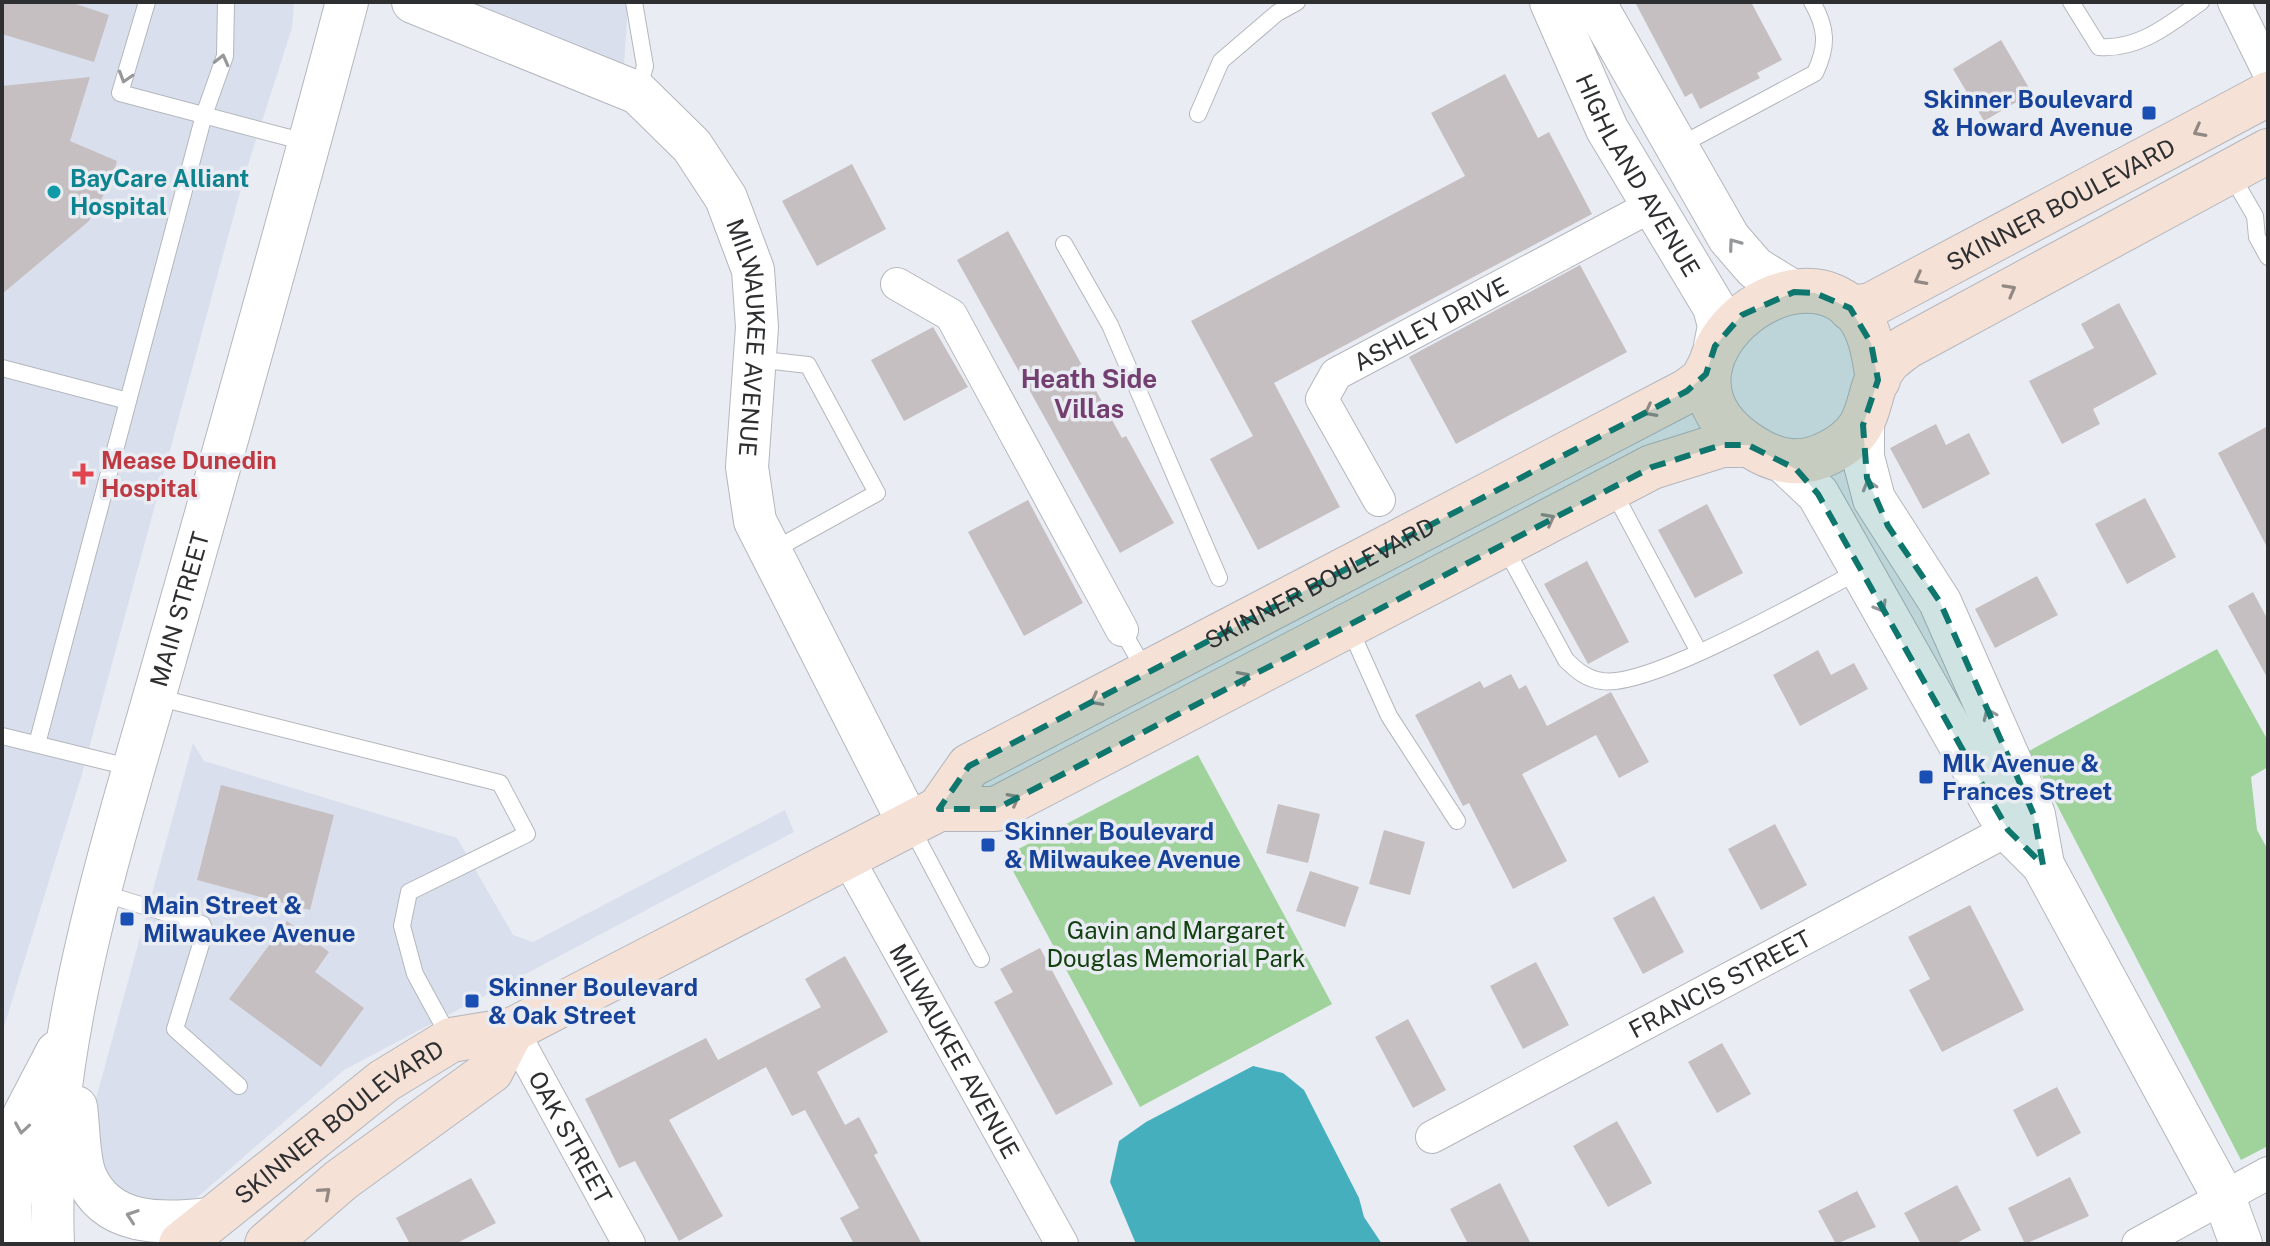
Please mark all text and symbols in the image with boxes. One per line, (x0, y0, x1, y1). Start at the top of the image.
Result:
one-way arrow (213, 53, 230, 67)
one-way arrow (118, 69, 134, 83)
street label: HIGHLAND AVENUE (1570, 69, 1706, 281)
place label: Skinner Boulevard & Howard Avenue (1923, 85, 2133, 141)
marker: Skinner Boulevard & Howard Avenue (2140, 104, 2158, 122)
one-way arrow (2193, 121, 2207, 136)
street label: SKINNER BOULEVARD (1942, 132, 2180, 276)
place label: BayCare Alliant Hospital (70, 164, 249, 220)
marker: BayCare Alliant Hospital (45, 183, 63, 201)
street label: MILWAUKEE AVENUE (721, 215, 771, 458)
one-way arrow (1729, 238, 1743, 252)
one-way arrow (1913, 269, 1928, 284)
street label: ASHLEY DRIVE (1349, 271, 1513, 376)
one-way arrow (2001, 284, 2015, 300)
district label: Heath Side Villas (1021, 363, 1157, 424)
one-way arrow (1643, 402, 1658, 417)
place label: Mease Dunedin Hospital (101, 446, 277, 502)
marker: Mease Dunedin Hospital (72, 463, 94, 485)
one-way arrow (1862, 478, 1878, 492)
street label: SKINNER BOULEVARD (1200, 511, 1439, 654)
one-way arrow (1541, 513, 1555, 528)
street label: MAIN STREET (144, 528, 214, 690)
one-way arrow (1871, 598, 1887, 612)
one-way arrow (1235, 671, 1250, 686)
one-way arrow (1090, 691, 1105, 706)
one-way arrow (1982, 708, 1998, 722)
place label: Mlk Avenue & Frances Street (1942, 749, 2112, 805)
marker: Mlk Avenue & Frances Street (1917, 768, 1935, 786)
one-way arrow (1006, 793, 1021, 808)
place label: Skinner Boulevard & Milwaukee Avenue (1004, 817, 1241, 873)
marker: Skinner Boulevard & Milwaukee Avenue (979, 836, 997, 854)
place label: Main Street & Milwaukee Avenue (143, 891, 356, 947)
marker: Main Street & Milwaukee Avenue (118, 910, 136, 928)
park label: Gavin and Margaret Douglas Memorial Park (1046, 916, 1306, 972)
street label: FRANCIS STREET (1624, 924, 1815, 1043)
street label: MILWAUKEE AVENUE (884, 939, 1026, 1163)
place label: Skinner Boulevard & Oak Street (488, 973, 698, 1029)
marker: Skinner Boulevard & Oak Street (463, 992, 481, 1010)
street label: SKINNER BOULEVARD (229, 1034, 449, 1209)
street label: OAK STREET (523, 1066, 618, 1208)
one-way arrow (14, 1121, 31, 1135)
one-way arrow (316, 1188, 331, 1203)
one-way arrow (126, 1209, 140, 1225)

